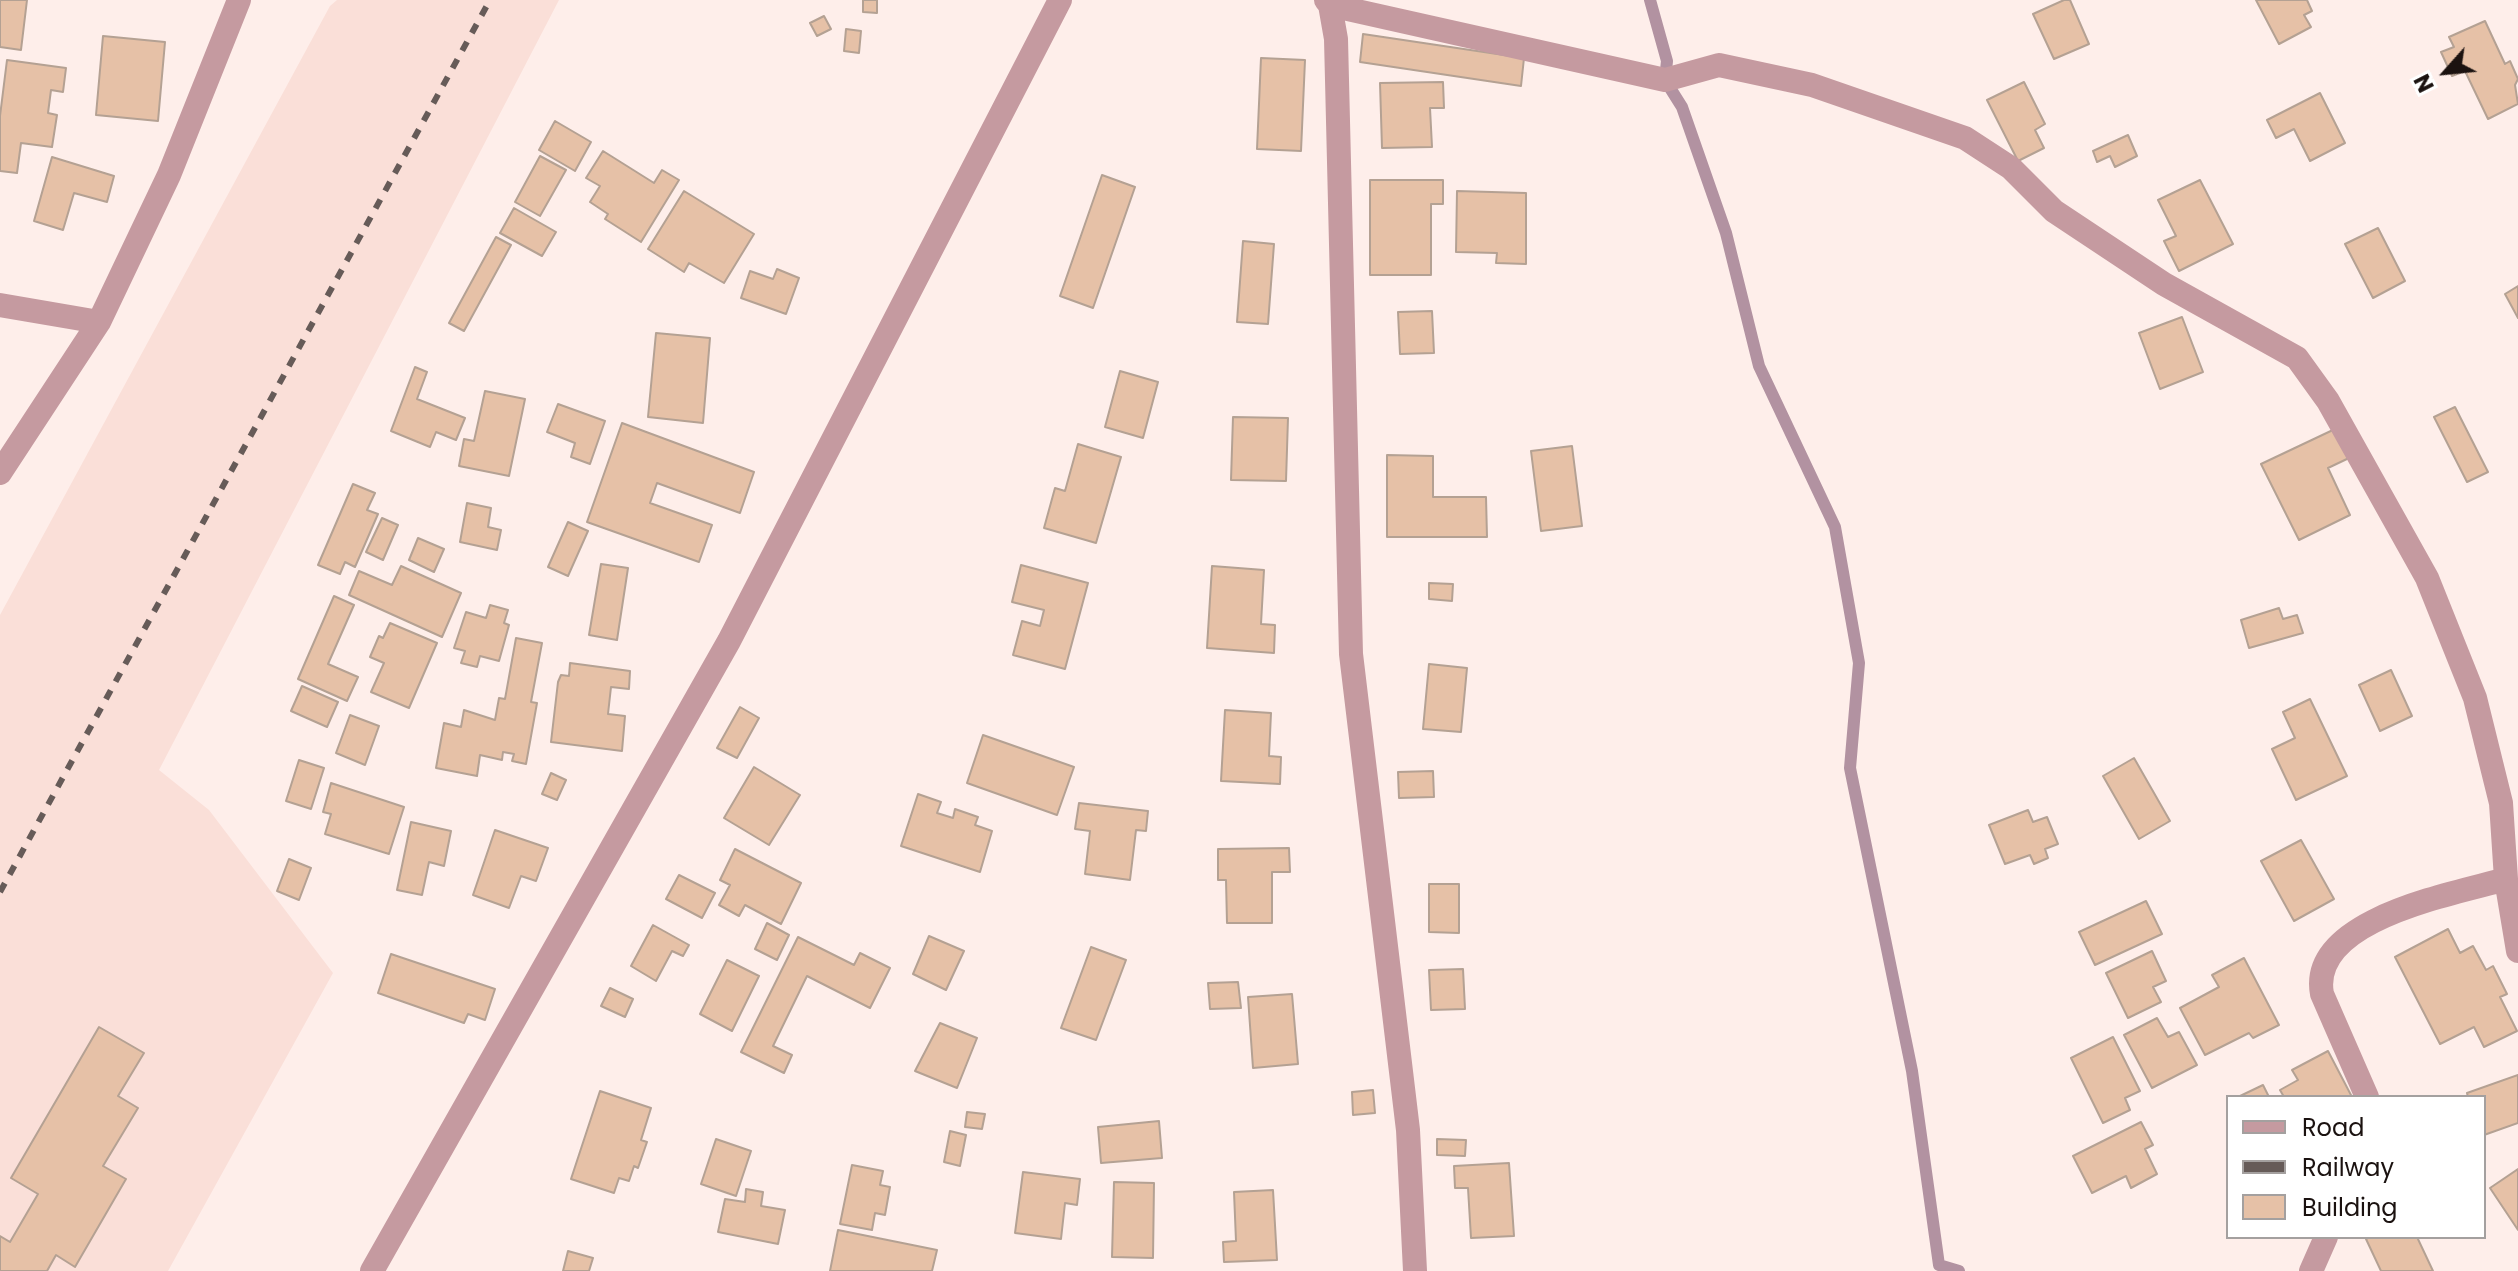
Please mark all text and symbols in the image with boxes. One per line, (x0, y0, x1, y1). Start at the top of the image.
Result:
north arrow (2406, 32, 2486, 112)
text: N (2407, 69, 2442, 98)
legend (2226, 1095, 2486, 1239)
text: Road (2302, 1111, 2364, 1144)
text: Railway (2302, 1151, 2394, 1184)
text: Building (2302, 1191, 2398, 1224)

